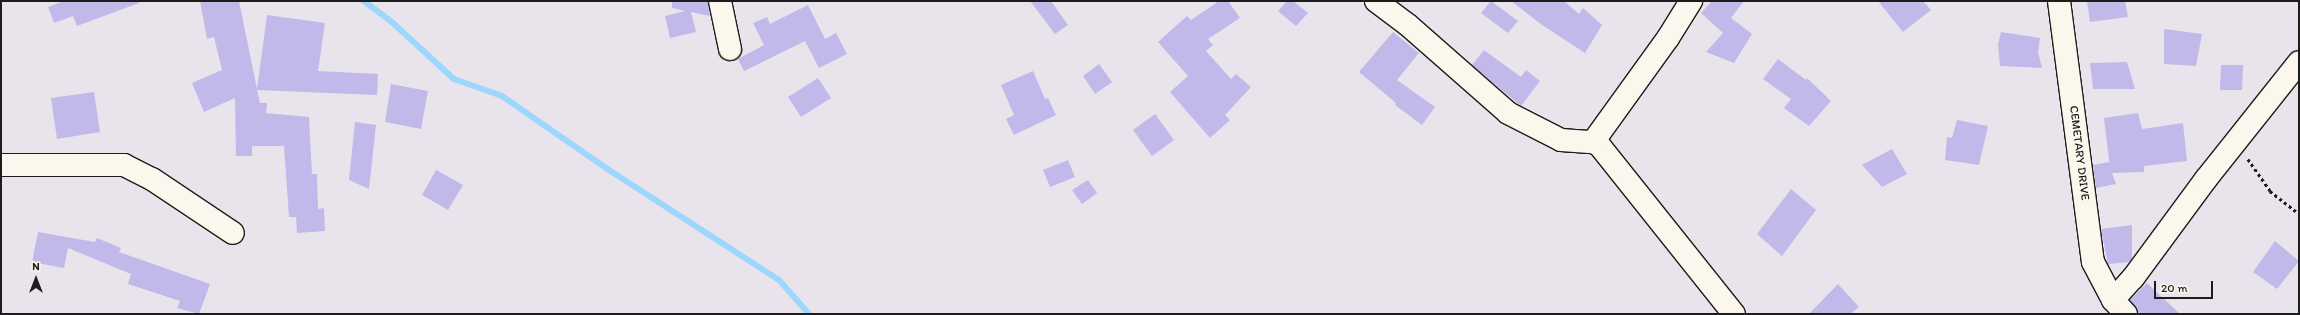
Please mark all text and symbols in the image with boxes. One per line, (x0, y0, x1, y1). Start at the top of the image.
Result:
street label: CEMETARY DRIVE (2066, 105, 2092, 201)
north arrow (16, 259, 56, 299)
text: N (32, 260, 40, 273)
scale bar (2156, 273, 2215, 299)
text: 20 m (2161, 281, 2188, 295)

